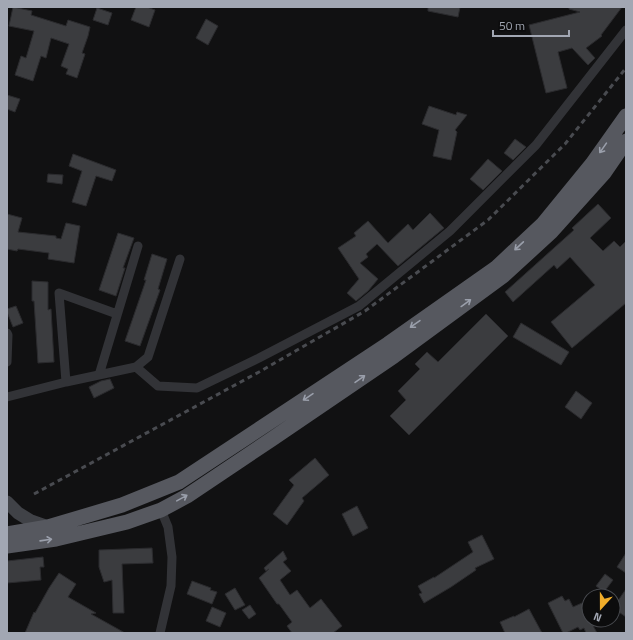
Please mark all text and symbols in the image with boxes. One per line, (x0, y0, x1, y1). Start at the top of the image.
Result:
scale bar (493, 12, 569, 38)
text: 50 m (499, 16, 525, 35)
one-way arrow (599, 142, 607, 153)
one-way arrow (514, 241, 524, 251)
one-way arrow (460, 299, 471, 307)
one-way arrow (410, 320, 421, 328)
one-way arrow (354, 375, 365, 383)
one-way arrow (302, 393, 313, 401)
one-way arrow (176, 494, 188, 501)
one-way arrow (39, 536, 52, 544)
north arrow (581, 588, 621, 628)
text: N (591, 609, 604, 626)

